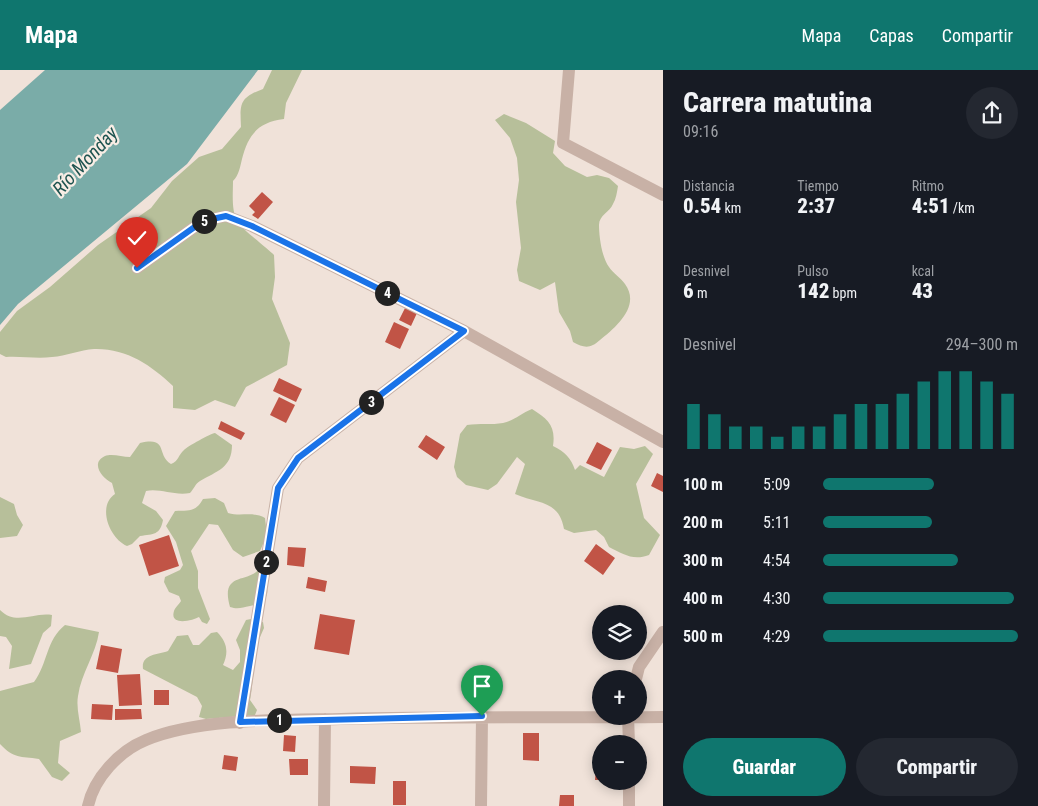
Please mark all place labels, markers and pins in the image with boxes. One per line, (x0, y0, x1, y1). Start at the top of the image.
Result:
pin: 5 (192, 208, 216, 234)
pin (116, 217, 158, 268)
pin: 4 (374, 280, 400, 306)
pin: 3 (358, 390, 384, 414)
pin: 2 (254, 550, 278, 574)
pin (461, 665, 503, 716)
pin: 1 (266, 708, 292, 732)

